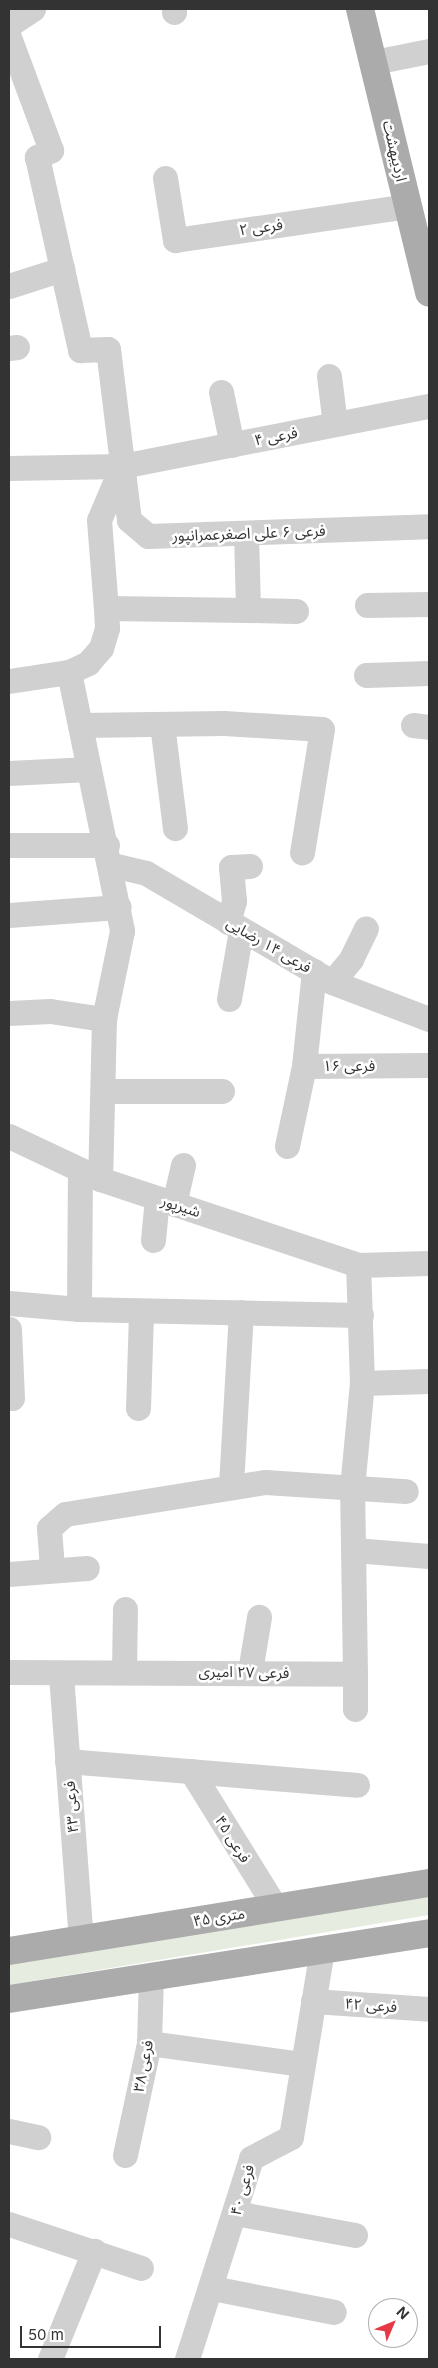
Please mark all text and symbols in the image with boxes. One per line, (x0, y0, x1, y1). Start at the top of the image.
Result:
street label: اردیبهشت (379, 119, 411, 183)
street label: فرعی ۲ (238, 215, 284, 239)
street label: فرعی ۴ (253, 423, 299, 449)
street label: فرعی ۶ علی اصغرعمرانپور (172, 521, 326, 545)
street label: فرعی ۱۴ رضایی (223, 913, 315, 977)
street label: فرعی ۱۶ (323, 1057, 375, 1075)
street label: شیرپور (159, 1191, 203, 1221)
street label: فرعی ۲۷ امیری (198, 1662, 290, 1682)
street label: فرعی ۴۳ (60, 1780, 82, 1834)
street label: فرعی ۴۵ (212, 1812, 254, 1866)
street label: ۴۵ متری (192, 1904, 246, 1930)
street label: فرعی ۴۲ (344, 1994, 398, 2016)
street label: فرعی ۳۸ (129, 2039, 157, 2093)
street label: فرعی ۴۰ (226, 2162, 258, 2218)
north arrow (368, 2298, 418, 2348)
text: N (393, 2303, 413, 2323)
scale bar (22, 2316, 164, 2348)
text: 50 m (28, 2325, 64, 2344)

